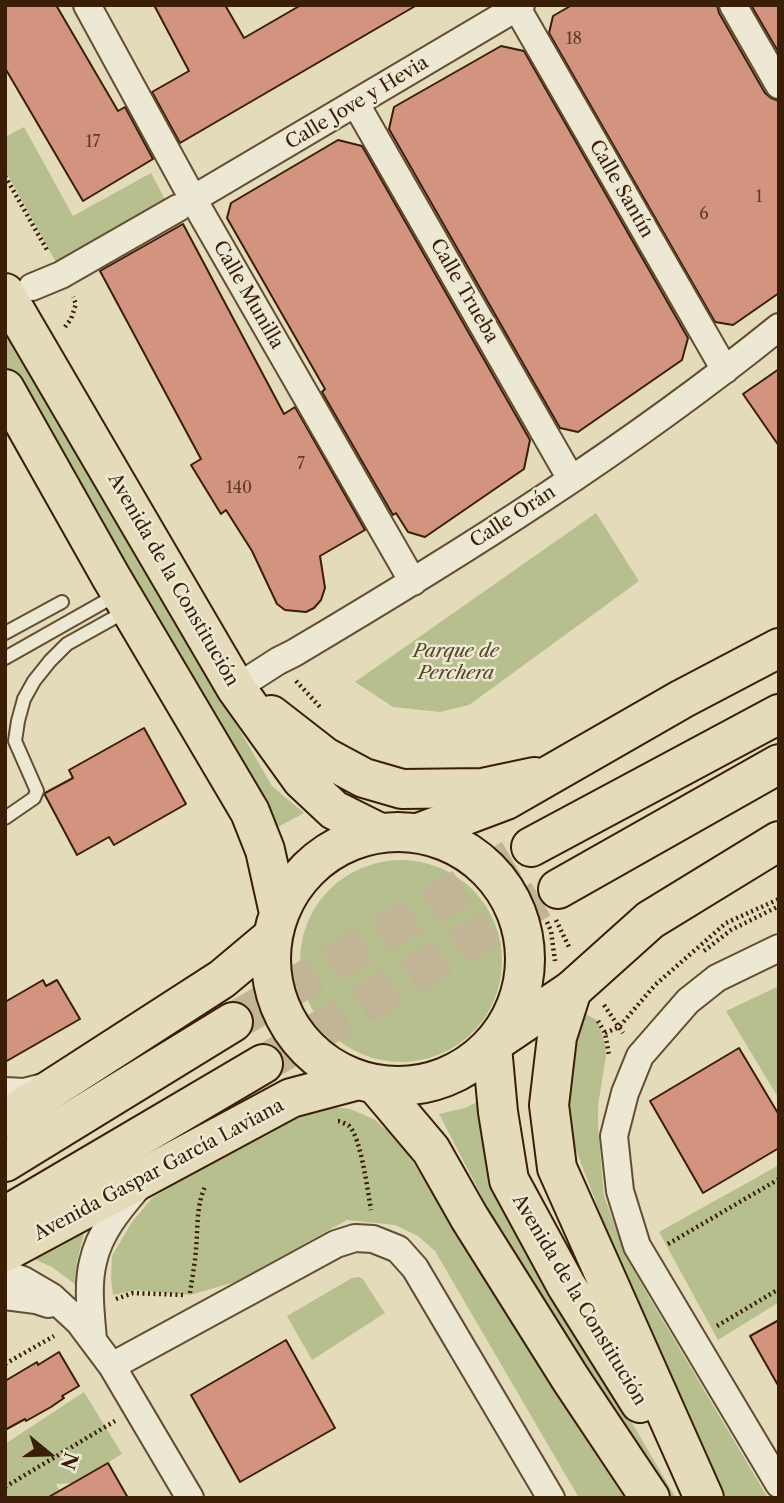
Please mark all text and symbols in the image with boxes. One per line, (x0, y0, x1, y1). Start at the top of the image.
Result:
house number: 18 (566, 29, 582, 49)
street label: Calle Jove y Hevia (281, 51, 433, 155)
house number: 17 (86, 132, 100, 152)
street label: Calle Santín (584, 136, 658, 242)
house number: 1 (756, 187, 762, 207)
house number: 6 (699, 204, 709, 224)
street label: Calle Trueba (425, 235, 503, 347)
street label: Calle Munilla (208, 237, 288, 353)
house number: 7 (297, 454, 305, 474)
street label: Avenida de la Constitución (103, 469, 243, 691)
house number: 140 (226, 478, 252, 498)
street label: Calle Orán (466, 481, 560, 553)
park label: Parque de Perchera (413, 641, 499, 685)
street label: Avenida Gaspar García Laviana (30, 1094, 288, 1246)
street label: Avenida de la Constitución (507, 1190, 651, 1410)
north arrow (14, 1419, 84, 1489)
text: N (56, 1449, 83, 1473)

